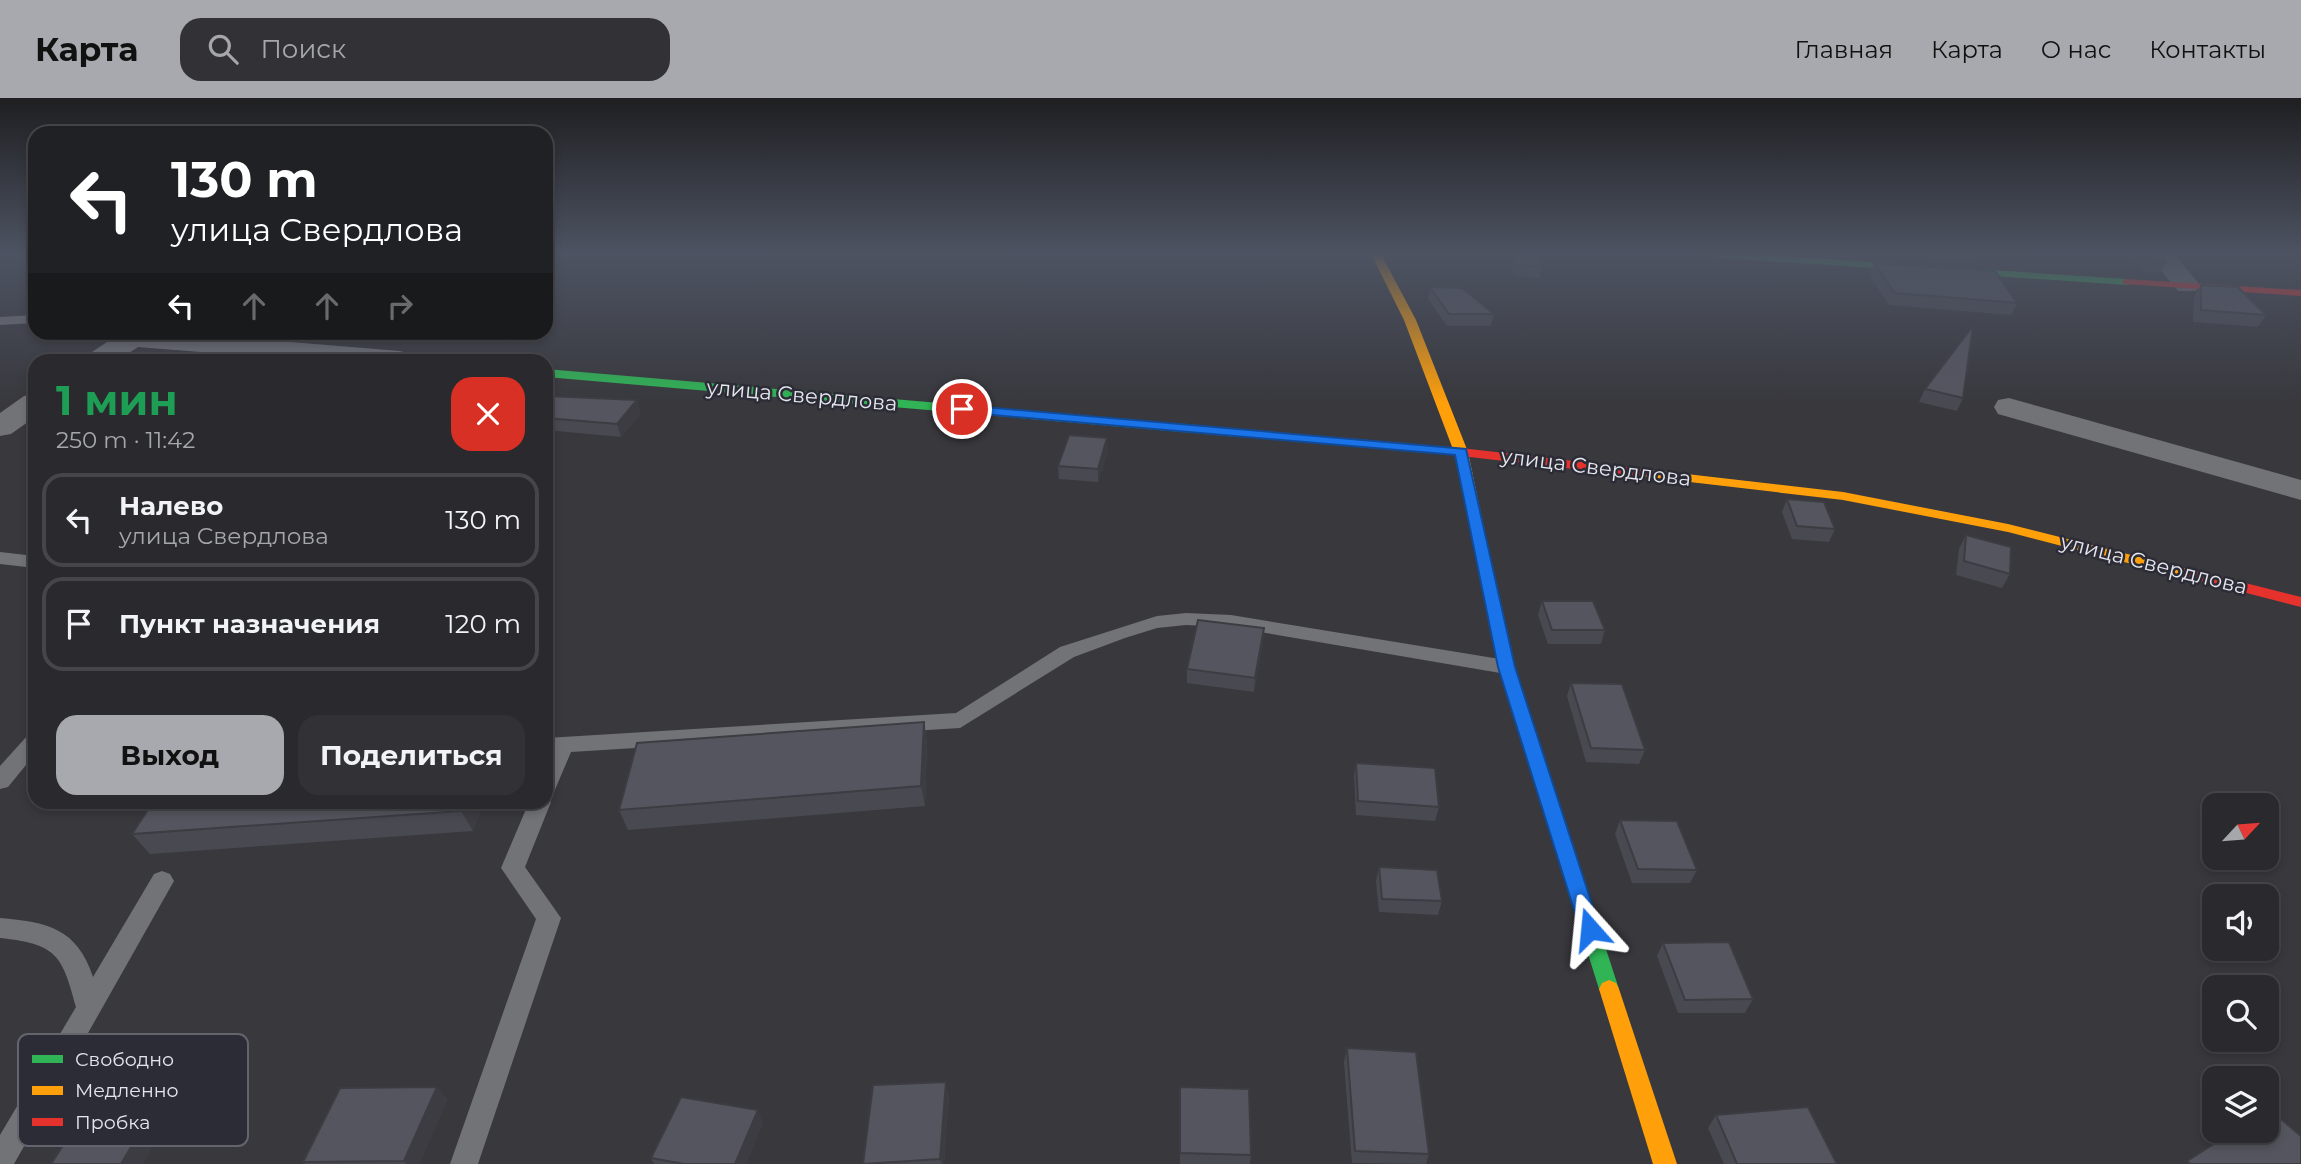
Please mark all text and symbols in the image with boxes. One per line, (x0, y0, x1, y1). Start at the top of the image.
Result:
search box (180, 18, 670, 81)
text: Карта (35, 29, 138, 69)
icon: search (204, 30, 242, 68)
text: Поиск (260, 33, 346, 65)
text: Главная (1795, 35, 1893, 64)
text: Карта (1931, 35, 2003, 64)
text: О нас (2041, 35, 2111, 64)
text: Контакты (2149, 35, 2266, 64)
text: 130 m (171, 150, 318, 209)
icon: left (56, 154, 147, 245)
text: улица Свердлова (171, 210, 463, 249)
icon: left (162, 287, 200, 325)
icon: ahead (235, 287, 273, 325)
icon: ahead (308, 287, 346, 325)
icon: right (381, 287, 419, 325)
text: 1 мин (56, 374, 178, 426)
street label: улица Свердлова (705, 374, 898, 416)
button: close (451, 377, 525, 451)
pin (932, 379, 992, 439)
icon: arrive (943, 390, 981, 428)
text: 250 m · 11:42 (56, 426, 195, 454)
street label: улица Свердлова (1498, 443, 1693, 491)
text: Налево (119, 490, 223, 522)
icon: left (60, 501, 98, 539)
text: 130 m (445, 504, 521, 536)
text: улица Свердлова (119, 522, 329, 550)
street label: улица Свердлова (2057, 528, 2250, 599)
icon: arrive (60, 605, 98, 643)
text: Пункт назначения (119, 608, 380, 640)
text: 120 m (445, 608, 521, 640)
button: Выход (56, 715, 284, 795)
button: Поделиться (298, 715, 525, 795)
north arrow (2202, 793, 2278, 870)
map controls (2202, 793, 2279, 1143)
button: sound (2202, 884, 2279, 961)
position arrow (1553, 892, 1627, 966)
button: search (2202, 975, 2279, 1052)
legend (18, 1034, 248, 1146)
text: Свободно (75, 1048, 174, 1071)
button: layers (2202, 1066, 2279, 1143)
text: Медленно (75, 1079, 179, 1102)
text: Пробка (75, 1111, 150, 1134)

